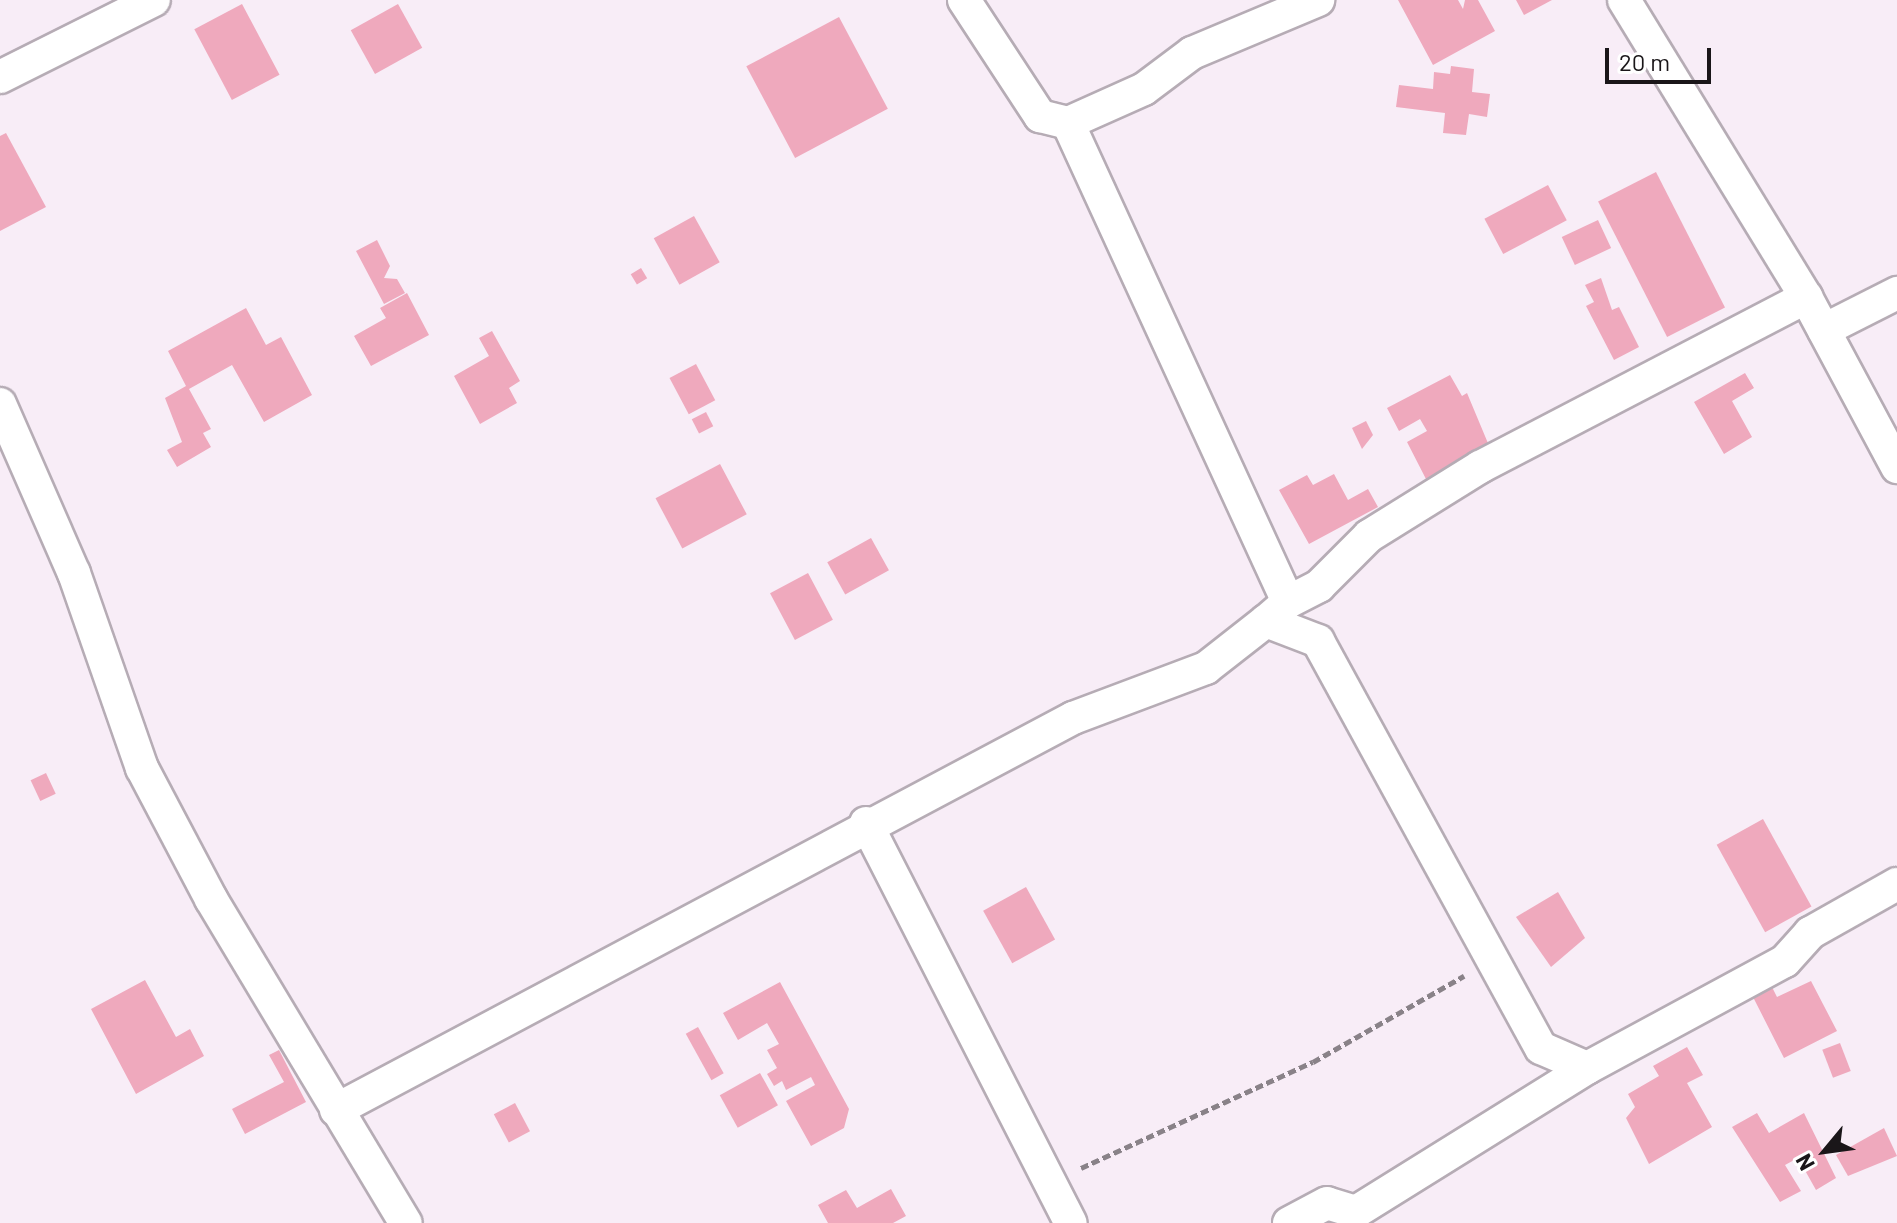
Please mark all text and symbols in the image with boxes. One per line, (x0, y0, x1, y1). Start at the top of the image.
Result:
scale bar (1609, 32, 1715, 82)
text: 20 m (1619, 47, 1670, 76)
north arrow (1785, 1111, 1865, 1191)
text: N (1789, 1150, 1819, 1175)

